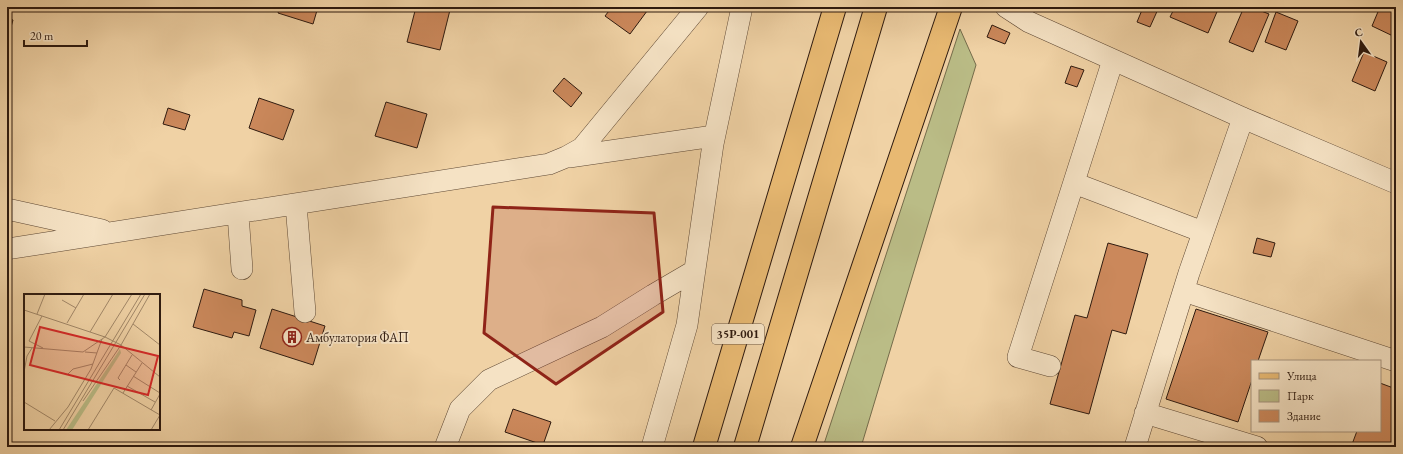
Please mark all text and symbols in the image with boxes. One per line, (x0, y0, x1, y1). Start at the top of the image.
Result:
scale bar (24, 22, 87, 48)
north arrow (1341, 22, 1381, 62)
text: С (1353, 25, 1364, 40)
text: 20 m (30, 28, 54, 44)
inset map (24, 294, 160, 430)
road number: 35Р-001 (712, 324, 764, 344)
building icon: Амбулатория ФАП (281, 326, 303, 348)
place label: Амбулатория ФАП (305, 329, 409, 346)
legend (1251, 360, 1381, 432)
text: Улица (1286, 368, 1317, 384)
text: Парк (1287, 388, 1314, 404)
text: Здание (1287, 408, 1321, 424)

